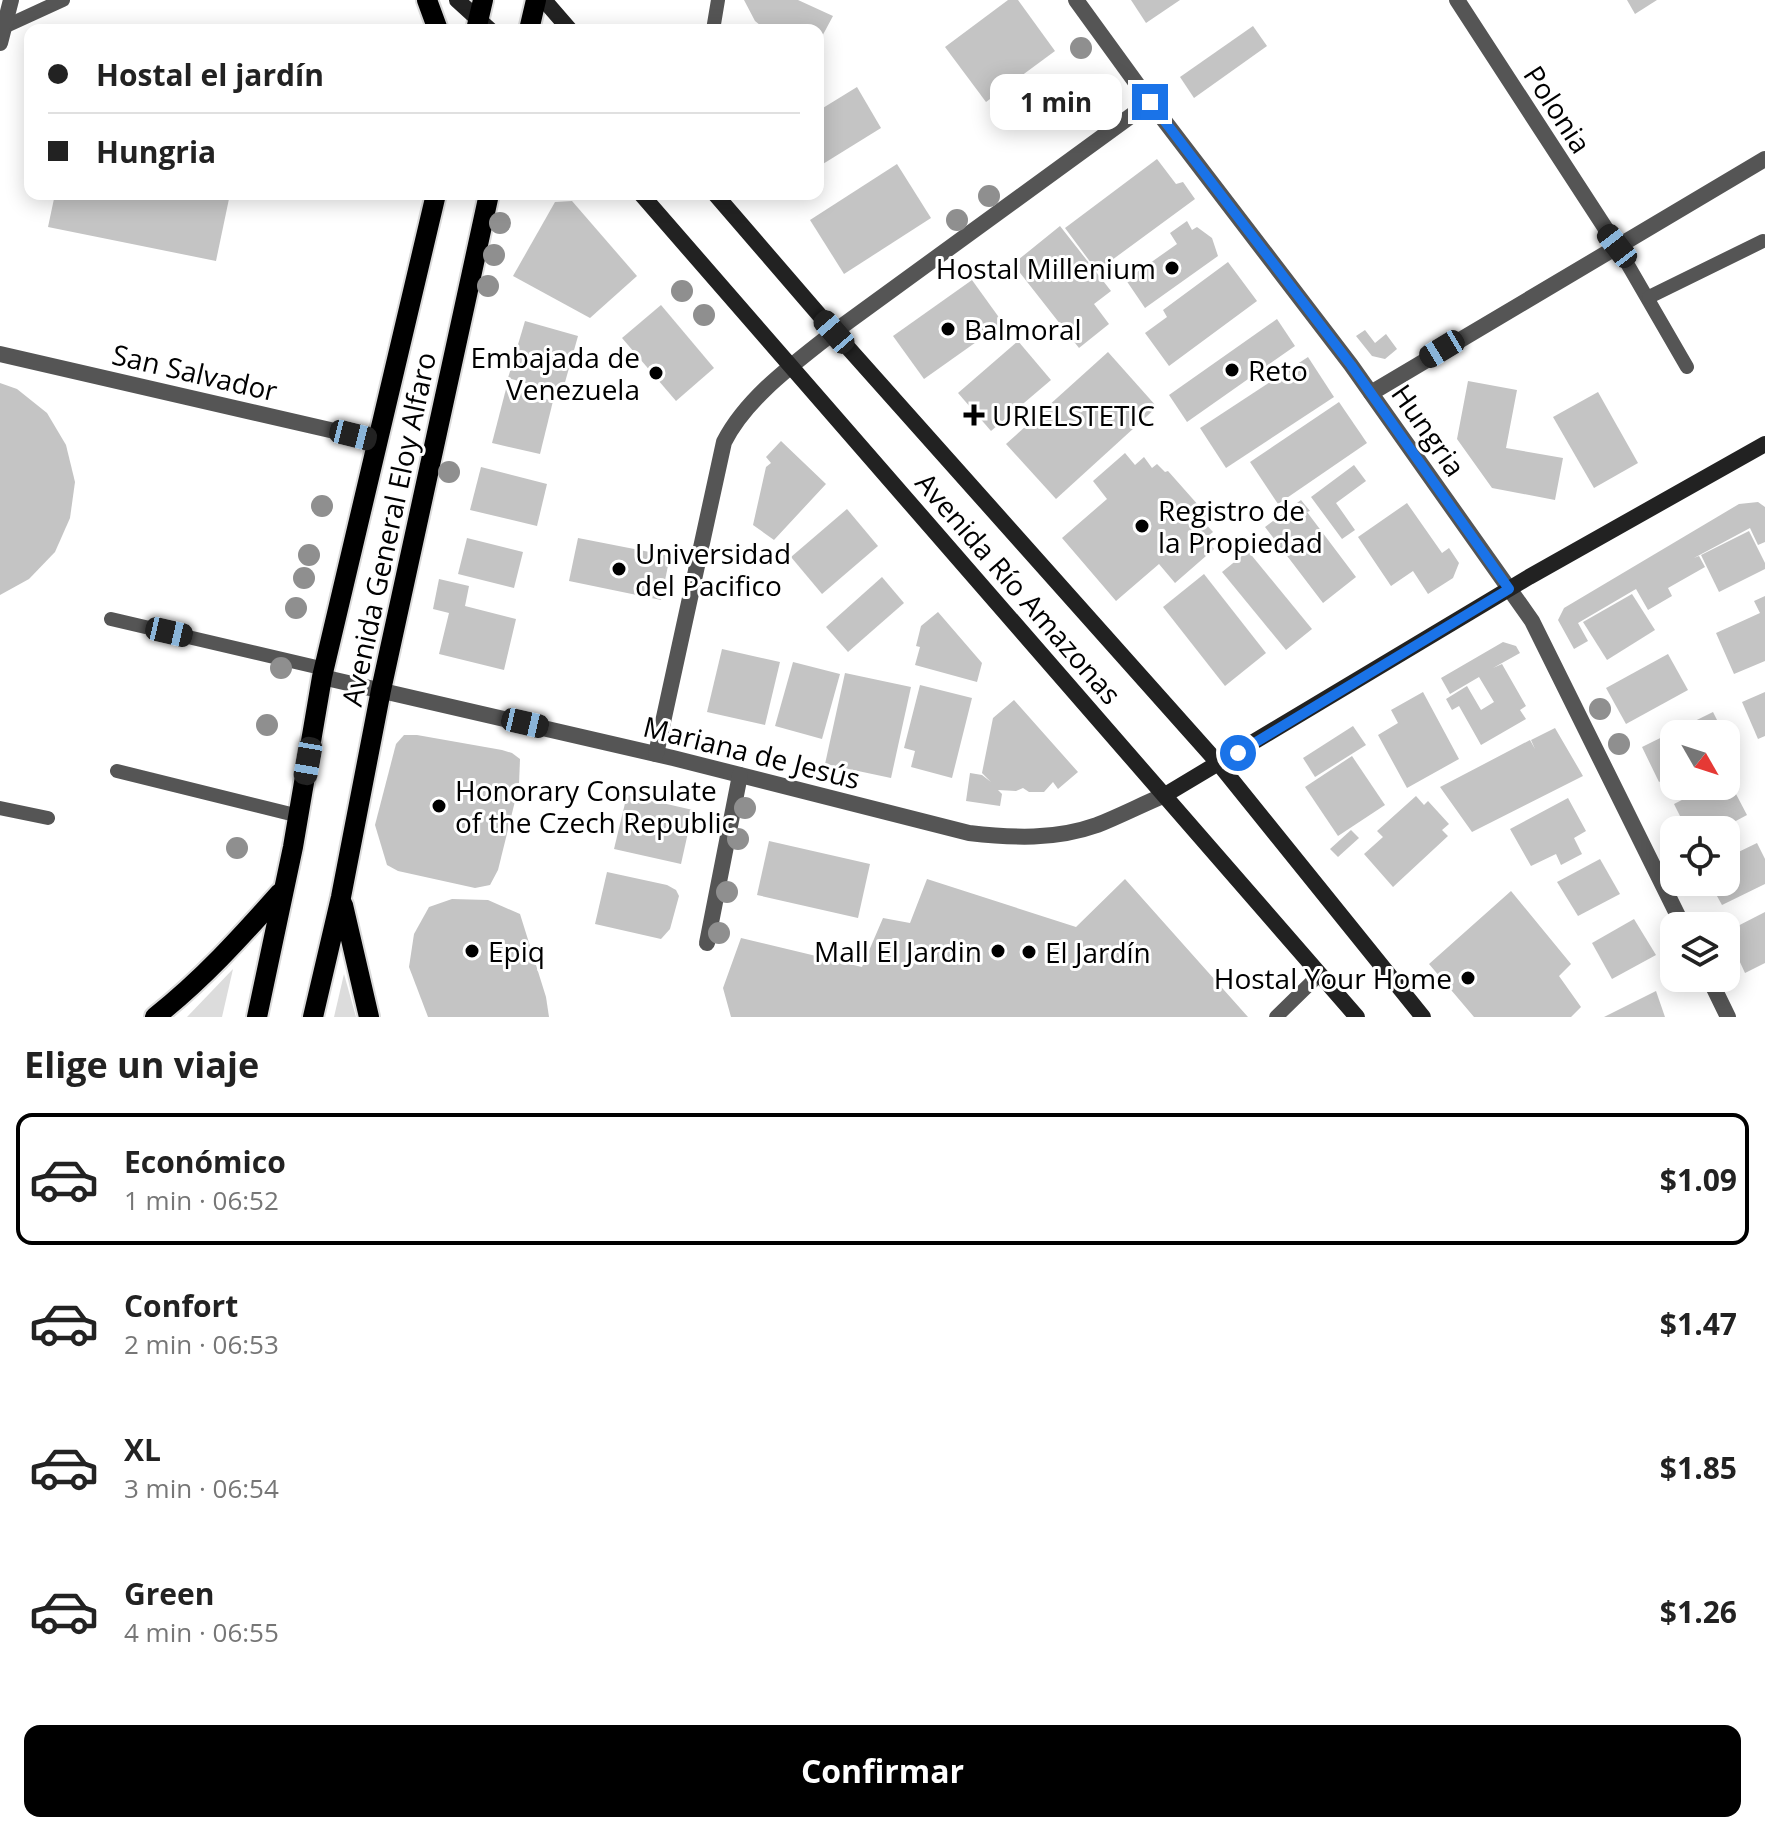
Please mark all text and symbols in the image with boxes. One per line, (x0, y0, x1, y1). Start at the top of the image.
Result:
text: Hostal el jardín (96, 54, 324, 95)
street label: Polonia (1516, 58, 1600, 160)
callout: 1 min (990, 74, 1122, 130)
text: 1 min (1020, 84, 1092, 120)
route end (1132, 84, 1168, 120)
text: Hungria (96, 131, 216, 172)
car (1593, 220, 1641, 272)
place label: Hostal Millenium (936, 249, 1156, 287)
marker: Hostal Millenium (1163, 259, 1181, 277)
car (809, 306, 859, 358)
place label: Balmoral (964, 310, 1082, 348)
marker: Balmoral (939, 320, 957, 338)
car (1415, 326, 1469, 372)
street label: San Salvador (109, 335, 282, 410)
place label: Embajada de Venezuela (470, 338, 640, 408)
street label: Avenida General Eloy Alfaro (332, 349, 444, 709)
place label: Reto (1248, 351, 1308, 389)
marker: Reto (1223, 361, 1241, 379)
marker: Embajada de Venezuela (647, 364, 665, 382)
street label: Hungria (1384, 376, 1474, 484)
place label: URIELSTETIC (992, 396, 1155, 434)
marker: URIELSTETIC (963, 404, 985, 426)
car (327, 418, 379, 452)
street label: Avenida Río Amazonas (908, 464, 1130, 712)
place label: Registro de la Propiedad (1158, 491, 1323, 561)
marker: Registro de la Propiedad (1133, 517, 1151, 535)
place label: Universidad del Pacifico (635, 534, 791, 604)
marker: Universidad del Pacifico (610, 560, 628, 578)
car (143, 615, 195, 649)
car (499, 706, 551, 740)
street label: Mariana de Jesús (640, 707, 864, 797)
north arrow (1660, 720, 1740, 800)
map controls (1660, 720, 1740, 992)
car (292, 735, 324, 787)
route start (1220, 735, 1256, 771)
place label: Honorary Consulate of the Czech Republic (455, 771, 735, 841)
marker: Honorary Consulate of the Czech Republic (430, 797, 448, 815)
button: locate (1660, 816, 1740, 896)
button: layers (1660, 912, 1740, 992)
place label: Epiq (488, 932, 545, 970)
place label: Mall El Jardin (814, 932, 982, 970)
place label: El Jardín (1045, 933, 1151, 971)
marker: Epiq (463, 942, 481, 960)
marker: Mall El Jardin (989, 942, 1007, 960)
marker: El Jardín (1020, 943, 1038, 961)
place label: Hostal Your Home (1214, 959, 1452, 997)
marker: Hostal Your Home (1459, 969, 1477, 987)
text: Elige un viaje (24, 1040, 259, 1089)
text: Económico (124, 1141, 286, 1182)
icon: car (28, 1143, 100, 1215)
text: $1.09 (1660, 1159, 1737, 1200)
text: 1 min · 06:52 (124, 1182, 279, 1218)
text: Confort (124, 1285, 238, 1326)
icon: car (28, 1287, 100, 1359)
text: $1.47 (1660, 1303, 1737, 1344)
text: 2 min · 06:53 (124, 1326, 279, 1362)
text: XL (124, 1429, 161, 1470)
icon: car (28, 1431, 100, 1503)
text: $1.85 (1660, 1447, 1737, 1488)
text: 3 min · 06:54 (124, 1470, 279, 1506)
text: Green (124, 1573, 215, 1614)
icon: car (28, 1575, 100, 1647)
text: $1.26 (1660, 1591, 1737, 1632)
text: 4 min · 06:55 (124, 1614, 279, 1650)
button: Confirmar (24, 1725, 1741, 1817)

